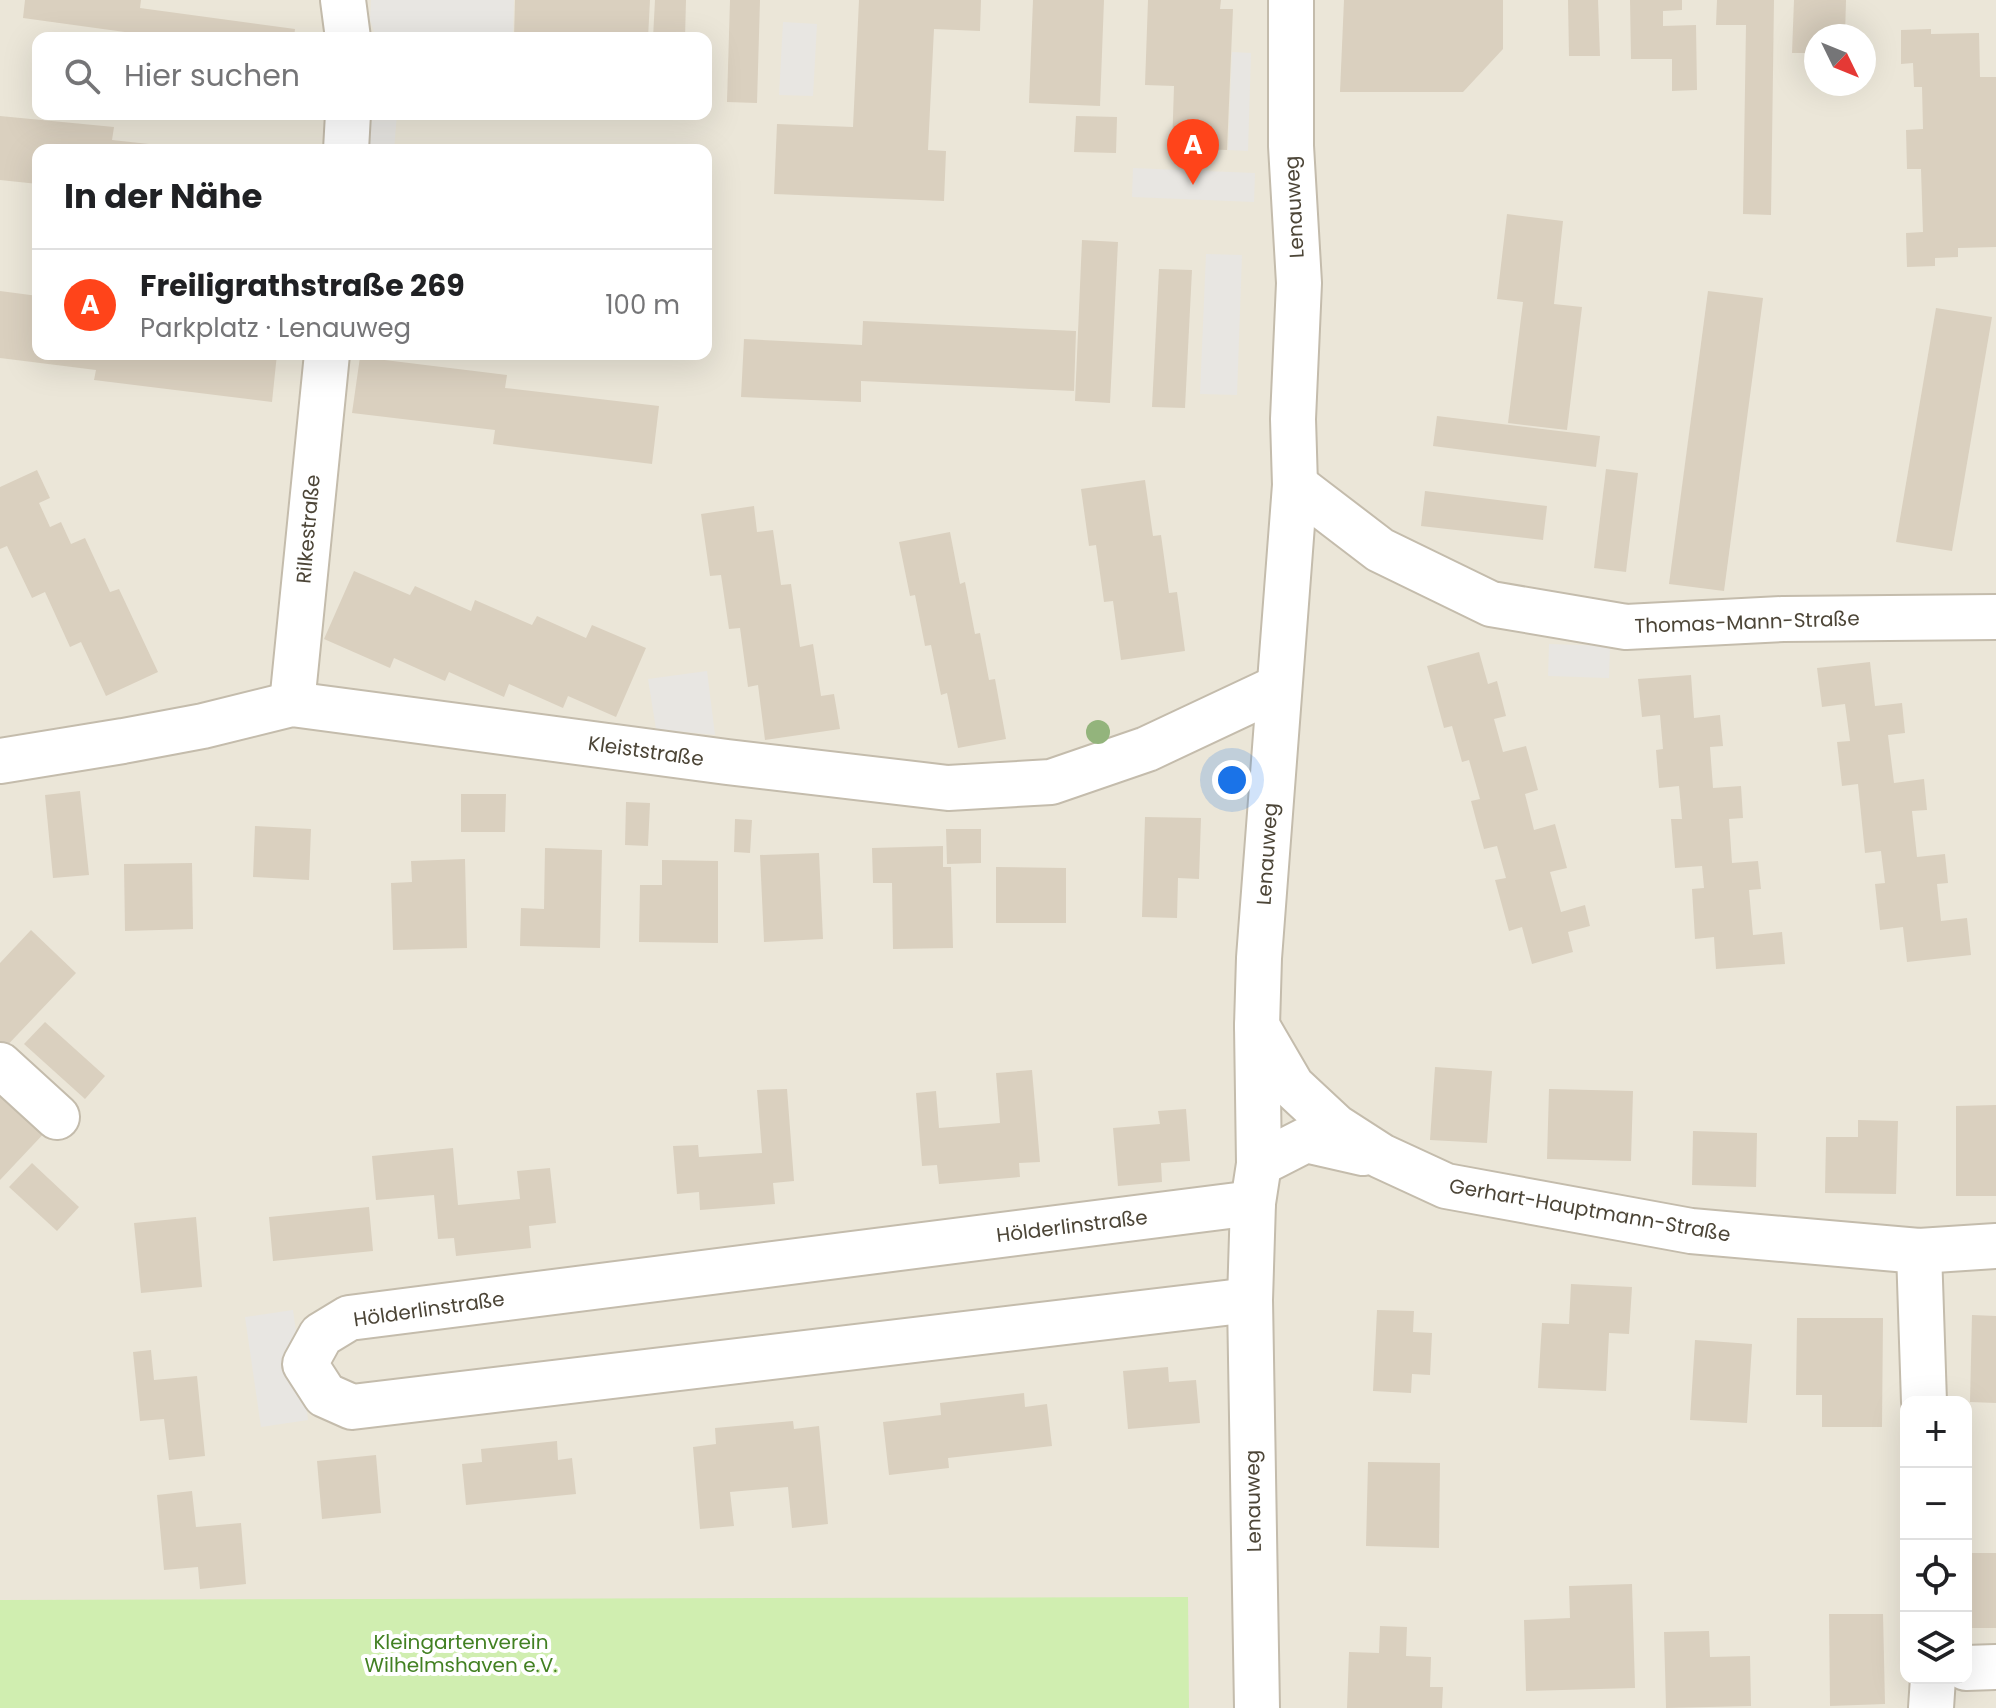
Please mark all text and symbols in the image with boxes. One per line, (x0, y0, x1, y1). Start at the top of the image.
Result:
north arrow (1804, 24, 1876, 96)
search box (32, 32, 712, 120)
icon: search (60, 54, 104, 98)
text: Hier suchen (124, 54, 300, 97)
pin: A (1167, 119, 1219, 185)
street label: Lenauweg (1277, 155, 1311, 259)
text: In der Nähe (64, 172, 262, 220)
text: Freiligrathstraße 269 (140, 264, 465, 307)
text: A (80, 287, 100, 323)
text: 100 m (605, 287, 680, 323)
text: Parkplatz · Lenauweg (140, 310, 411, 346)
street label: Rilkestraße (289, 473, 327, 585)
street label: Thomas-Mann-Straße (1634, 604, 1860, 640)
street label: Kleiststraße (586, 729, 706, 773)
your location (1212, 760, 1252, 800)
street label: Lenauweg (1249, 802, 1285, 906)
street label: Gerhart-Hauptmann-Straße (1447, 1171, 1733, 1249)
street label: Hölderlinstraße (995, 1203, 1149, 1249)
street label: Hölderlinstraße (352, 1285, 506, 1333)
map controls (1900, 1396, 1972, 1684)
button: + (1900, 1396, 1972, 1468)
street label: Lenauweg (1238, 1450, 1268, 1552)
button: − (1900, 1468, 1972, 1540)
button: locate (1900, 1540, 1972, 1612)
button: layers (1900, 1612, 1972, 1684)
park label: Kleingartenverein Wilhelmshaven e.V. (365, 1628, 557, 1679)

